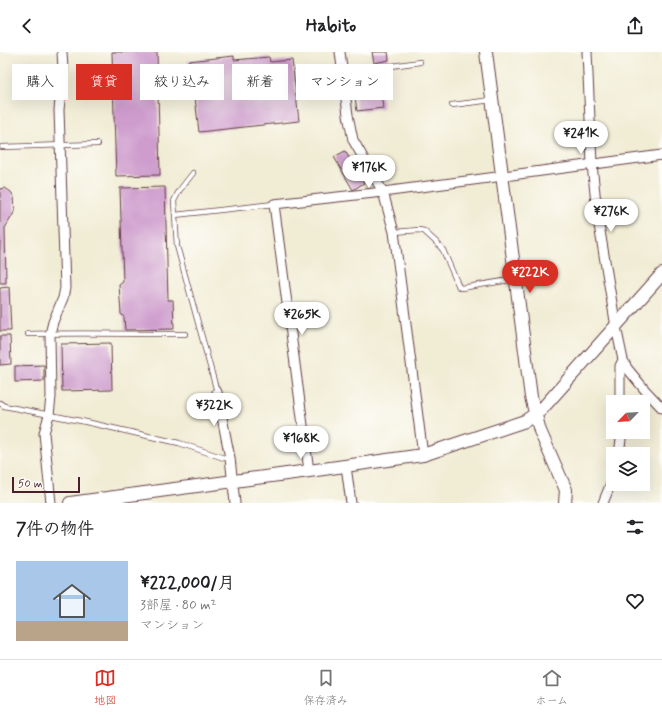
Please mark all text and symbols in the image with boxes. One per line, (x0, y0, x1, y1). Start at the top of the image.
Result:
text: Habito (306, 14, 356, 38)
icon: back (16, 15, 38, 37)
icon: share (624, 15, 646, 37)
chip: 購入 (12, 64, 68, 100)
chip: 賃貸 (76, 64, 132, 100)
chip: 絞り込み (140, 64, 224, 100)
chip: 新着 (232, 64, 288, 100)
chip: マンション (296, 64, 393, 100)
pin: ¥241K (553, 121, 609, 155)
text: ¥241K (563, 125, 599, 142)
pin: ¥176K (341, 155, 397, 189)
text: ¥176K (351, 159, 387, 176)
pin: ¥276K (583, 199, 639, 233)
text: ¥276K (593, 203, 629, 220)
pin: ¥222K (502, 260, 558, 294)
text: ¥222K (511, 264, 549, 281)
pin: ¥265K (274, 302, 330, 336)
text: ¥265K (283, 306, 321, 323)
pin: ¥322K (186, 393, 242, 427)
north arrow (606, 395, 650, 439)
map controls (606, 395, 650, 491)
text: ¥322K (195, 397, 233, 414)
pin: ¥168K (273, 426, 329, 460)
text: ¥168K (283, 430, 319, 447)
button: layers (606, 447, 650, 491)
scale bar (12, 475, 80, 494)
text: 50 m (18, 477, 43, 491)
icon: filters (624, 516, 646, 538)
text: 7件の物件 (16, 518, 94, 540)
text: ¥222,000/月 (140, 572, 235, 594)
icon: home (48, 577, 96, 625)
icon: heart (624, 590, 646, 612)
text: 3部屋 · 80 m² (140, 597, 216, 614)
text: マンション (140, 617, 204, 634)
tab: 地図 (94, 667, 116, 708)
tab: 保存済み (304, 667, 348, 708)
tab: ホーム (536, 667, 568, 708)

